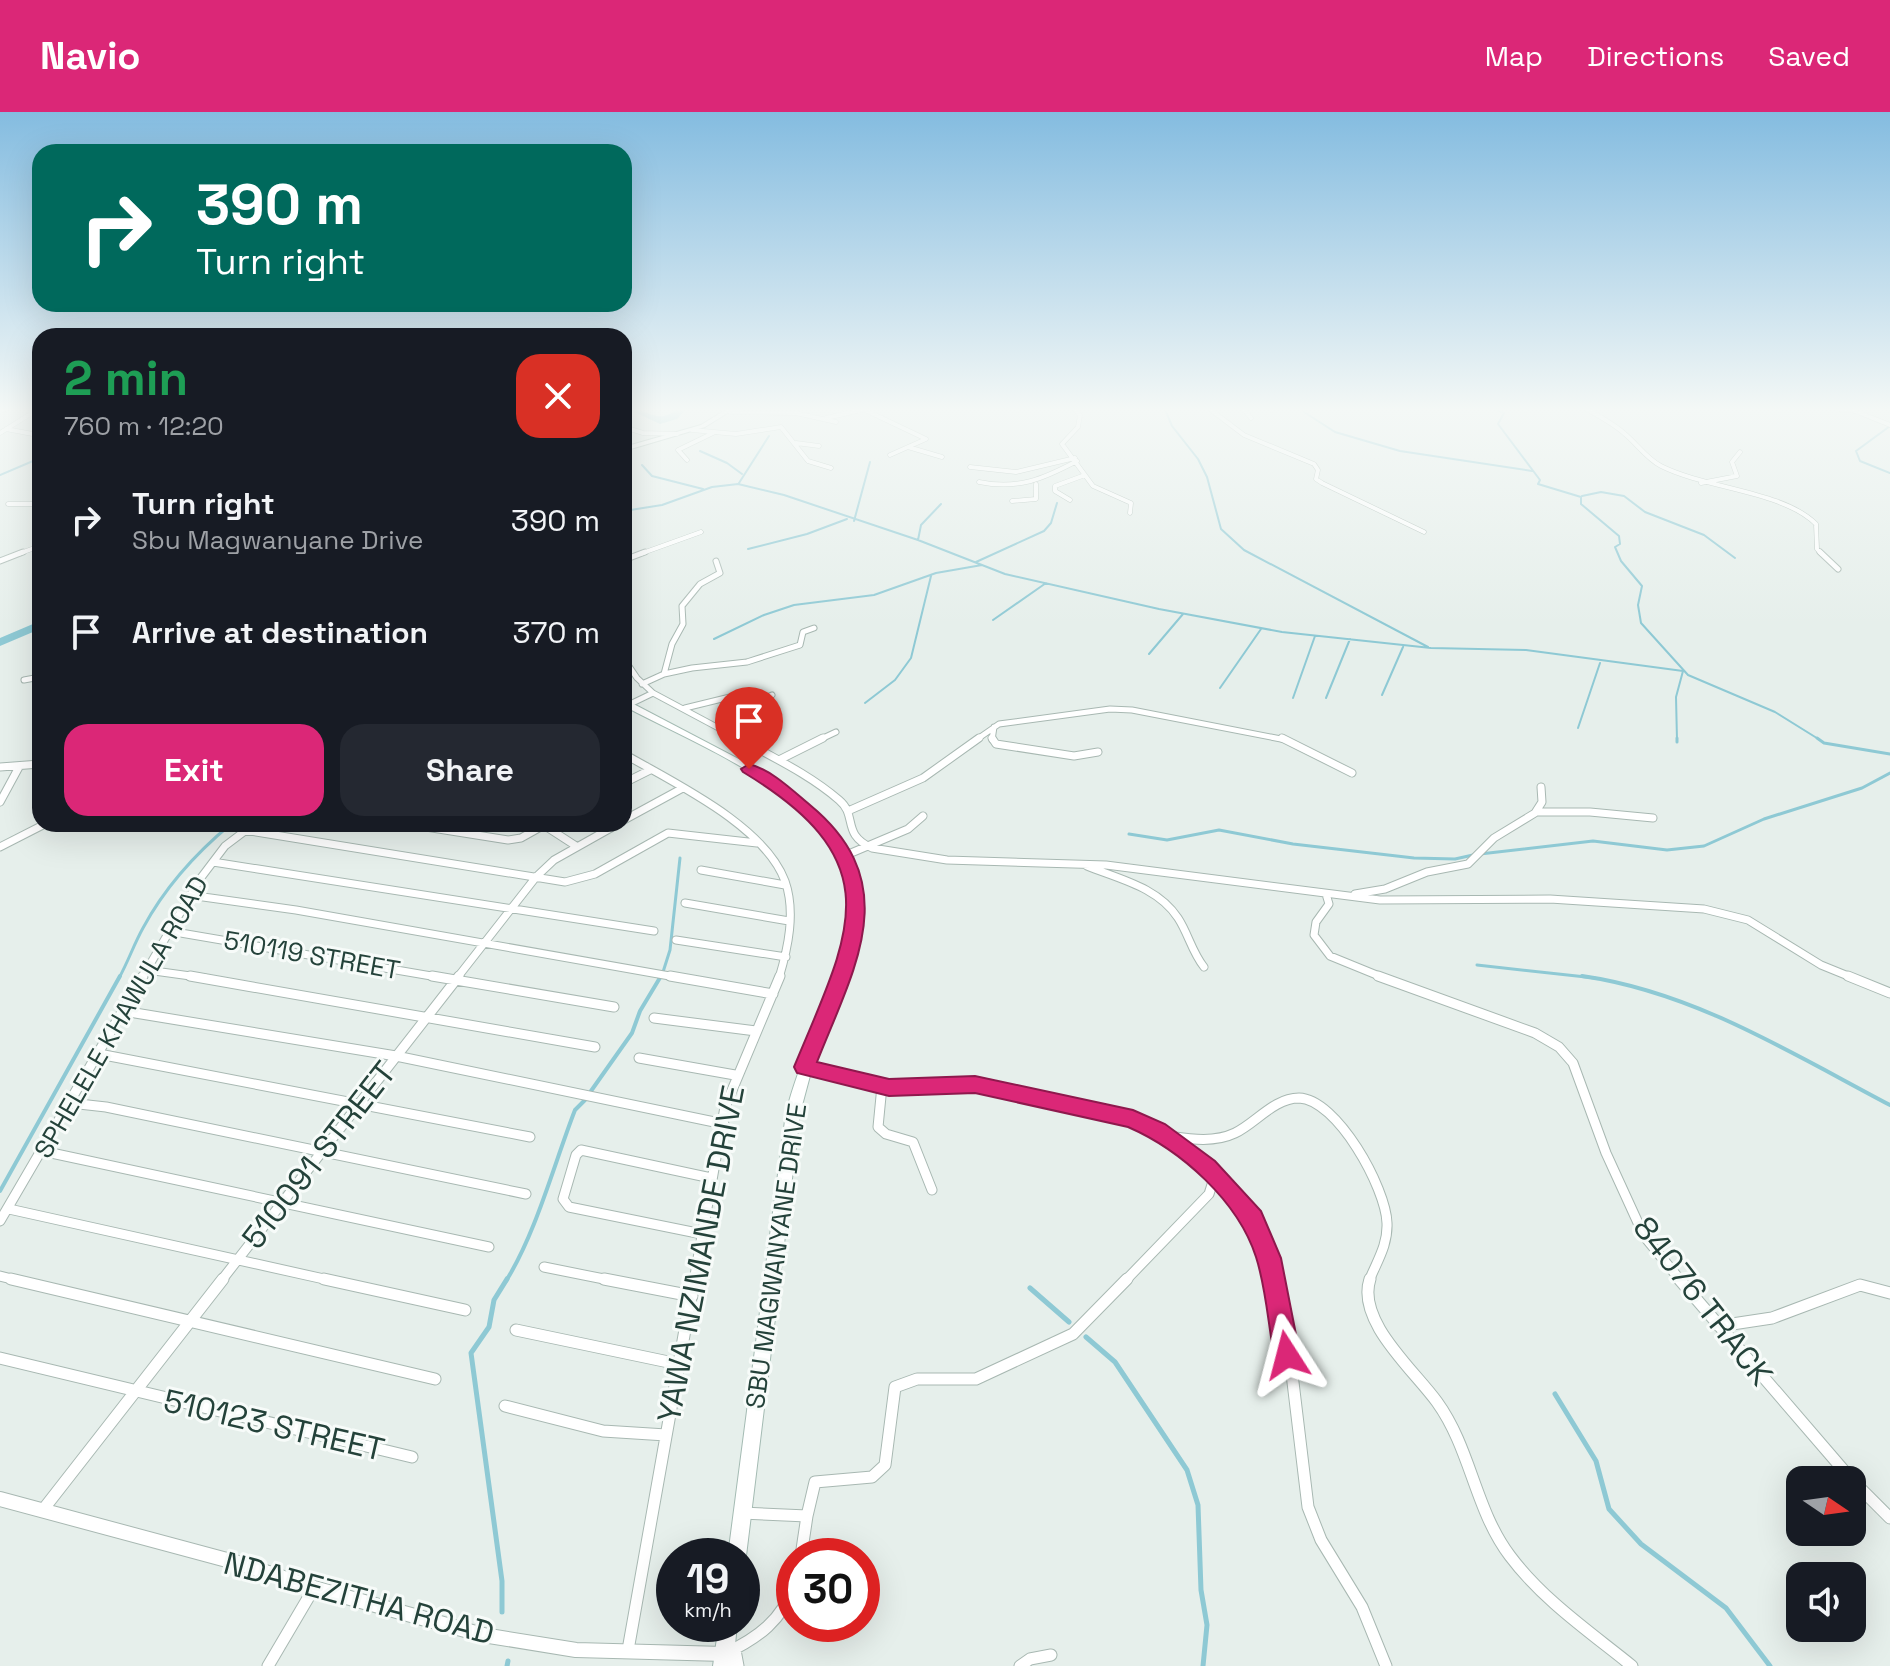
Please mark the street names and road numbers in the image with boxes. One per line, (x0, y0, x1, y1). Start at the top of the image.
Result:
street label: SPHELELE KHAWULA ROAD (26, 870, 216, 1164)
street label: 510119 STREET (221, 923, 403, 987)
street label: 510091 STREET (233, 1053, 405, 1257)
street label: YAWA NZIMANDE DRIVE (649, 1082, 753, 1426)
street label: SBU MAGWANYANE DRIVE (738, 1101, 814, 1411)
street label: 84076 TRACK (1625, 1208, 1782, 1394)
street label: 510123 STREET (160, 1380, 388, 1470)
street label: NDABEZITHA ROAD (219, 1543, 499, 1653)

